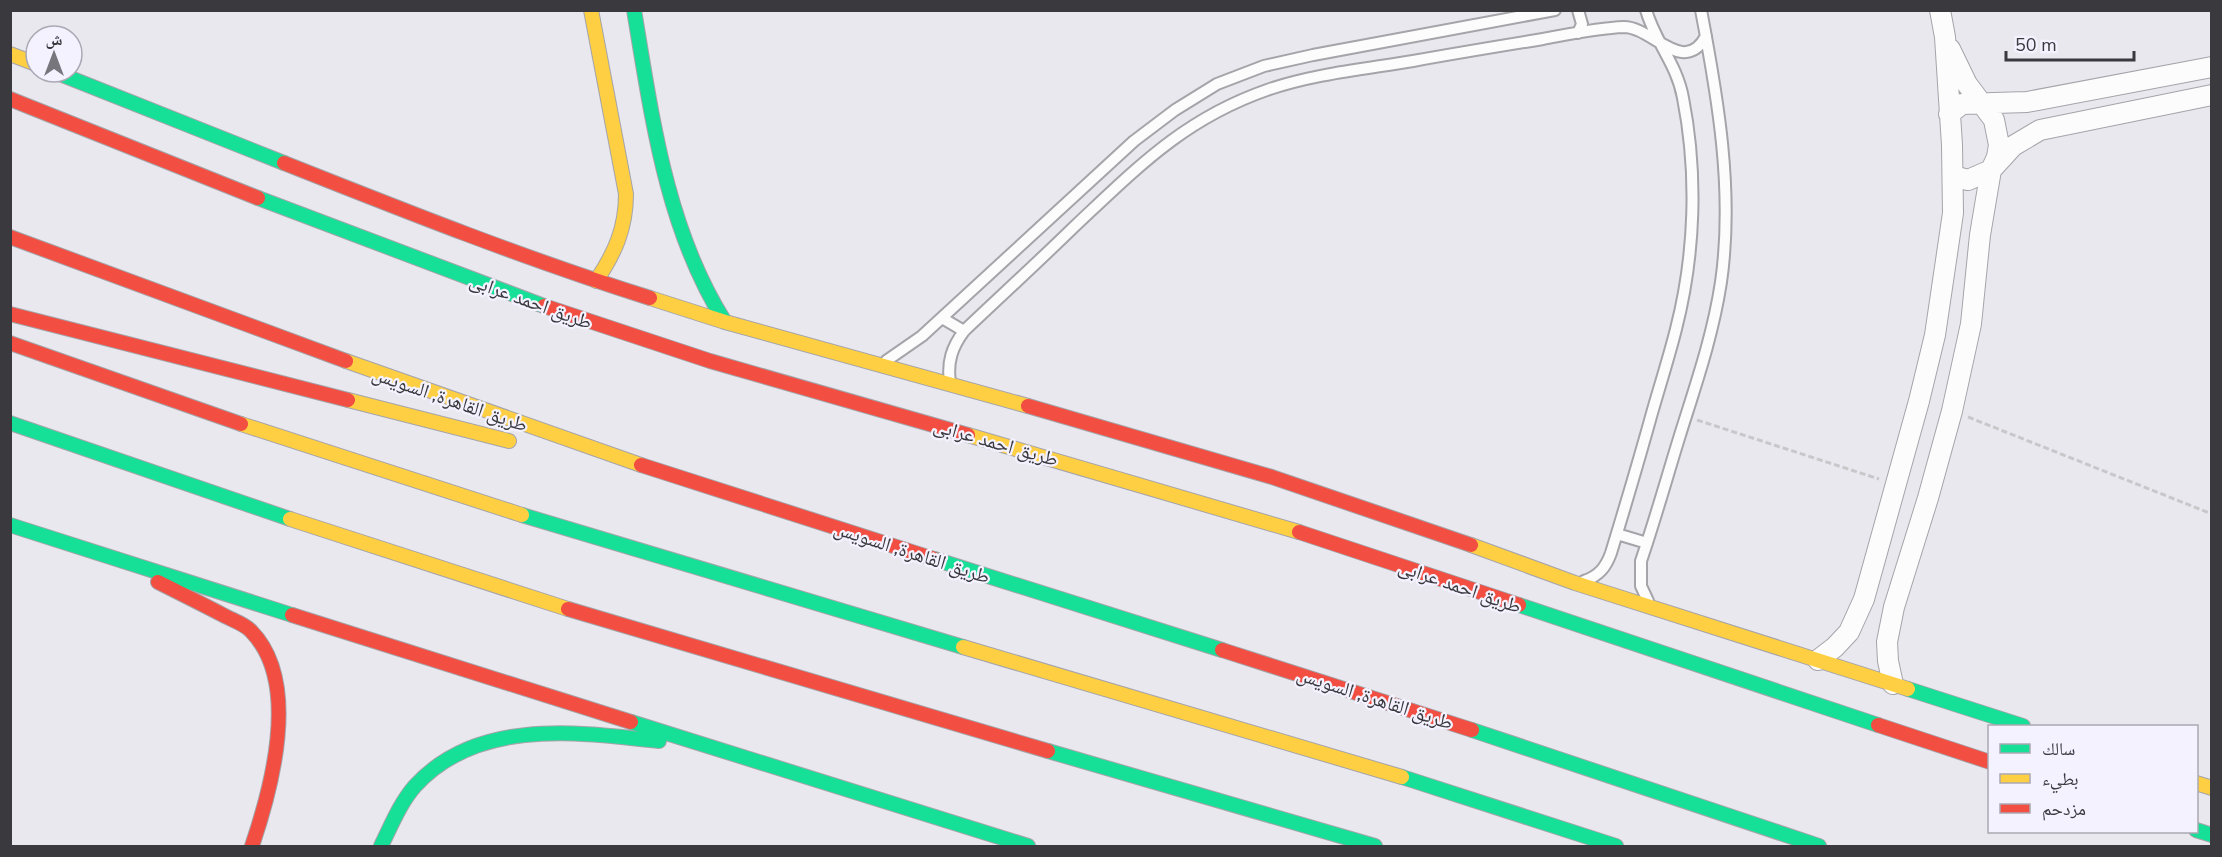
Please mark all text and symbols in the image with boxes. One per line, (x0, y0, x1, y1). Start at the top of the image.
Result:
north arrow (24, 24, 84, 84)
scale bar (2006, 24, 2134, 62)
text: ش (46, 29, 63, 51)
text: 50 m (2015, 33, 2057, 57)
street label: طريق احمد عرابى (466, 267, 596, 336)
street label: طريق القاهرة, السويس (368, 360, 531, 439)
street label: طريق احمد عرابى (930, 412, 1061, 473)
street label: طريق القاهرة, السويس (830, 514, 993, 590)
street label: طريق احمد عرابى (1395, 553, 1525, 620)
street label: طريق القاهرة, السويس (1293, 660, 1456, 736)
legend (1988, 725, 2198, 833)
text: سالك (2042, 737, 2075, 761)
text: بطيء (2042, 767, 2079, 794)
text: مزدحم (2042, 797, 2086, 821)

